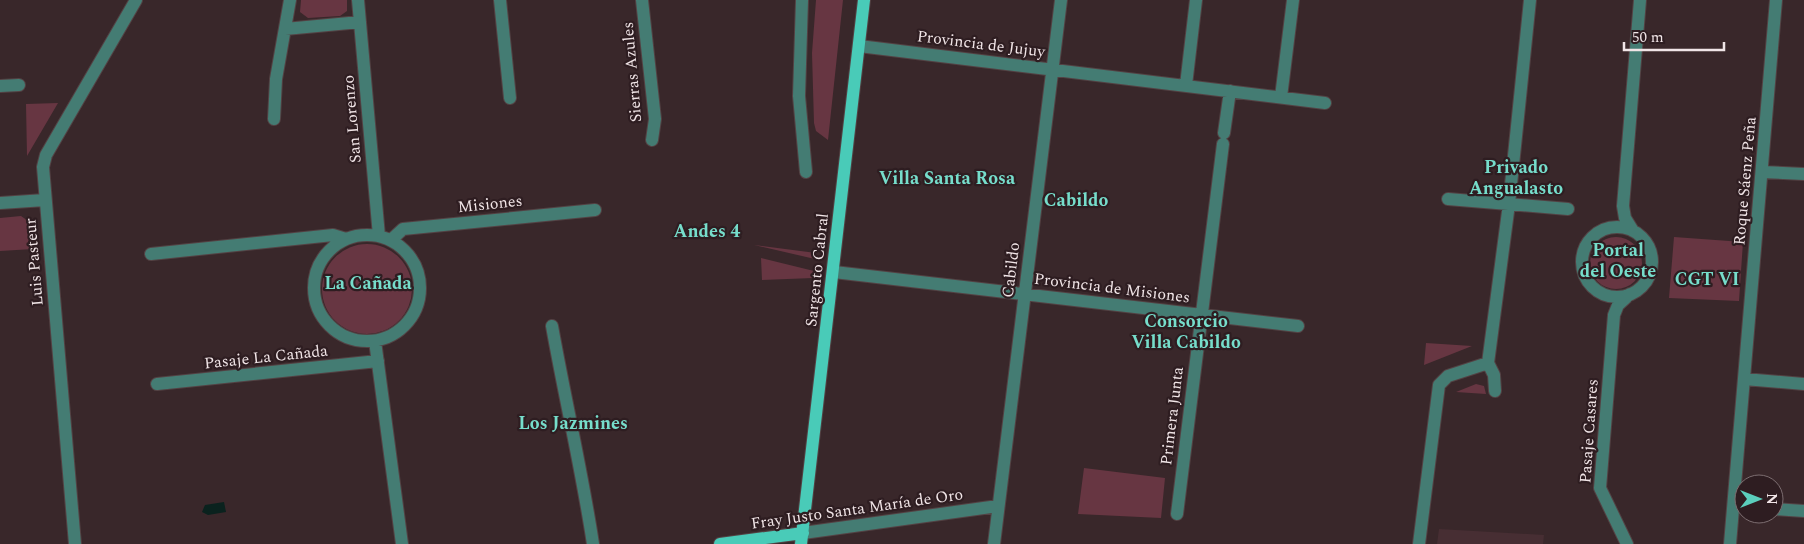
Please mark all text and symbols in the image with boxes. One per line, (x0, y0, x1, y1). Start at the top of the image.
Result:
scale bar (1624, 20, 1724, 52)
street label: Sierras Azules (616, 21, 648, 123)
street label: Provincia de Jujuy (916, 24, 1048, 64)
text: 50 m (1632, 26, 1664, 49)
street label: San Lorenzo (336, 74, 368, 164)
street label: Roque Sáenz Peña (1727, 116, 1763, 246)
district label: Privado Angualasto (1469, 154, 1563, 202)
district label: Villa Santa Rosa (879, 165, 1016, 192)
district label: Cabildo (1044, 187, 1109, 214)
street label: Misiones (456, 189, 524, 219)
street label: Sargento Cabral (799, 212, 835, 328)
street label: Luis Pasteur (18, 217, 50, 307)
district label: Andes 4 (674, 218, 740, 245)
district label: Portal del Oeste (1580, 237, 1656, 285)
street label: Cabildo (996, 241, 1026, 299)
district label: CGT VI (1675, 266, 1739, 293)
street label: Provincia de Misiones (1033, 267, 1191, 309)
district label: La Cañada (324, 270, 413, 297)
district label: Consorcio Villa Cabildo (1131, 308, 1241, 356)
street label: Pasaje La Cañada (203, 339, 329, 375)
street label: Primera Junta (1154, 365, 1190, 467)
street label: Pasaje Casares (1573, 378, 1605, 484)
district label: Los Jazmines (518, 410, 628, 437)
north arrow (1734, 474, 1784, 524)
street label: Fray Justo Santa María de Oro (749, 482, 965, 536)
text: N (1761, 493, 1782, 505)

